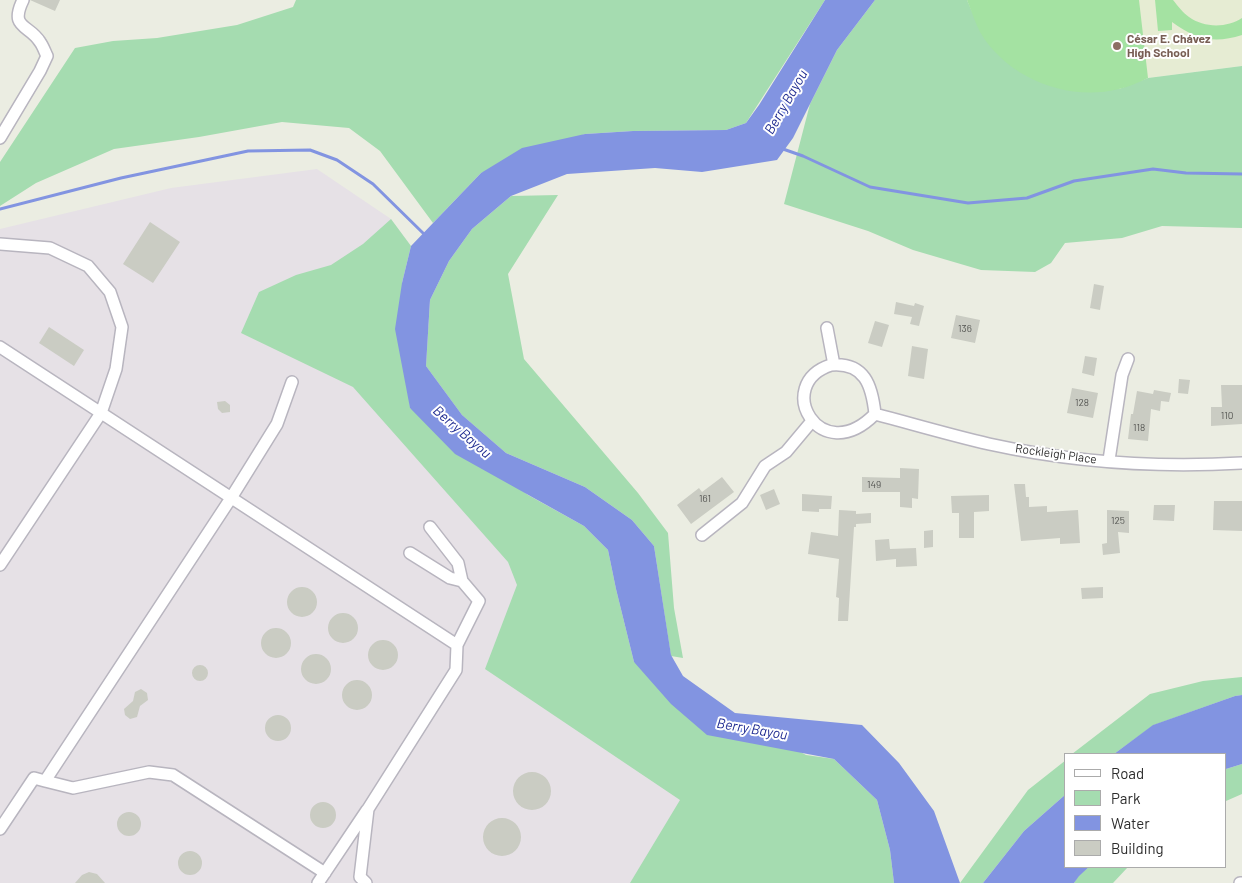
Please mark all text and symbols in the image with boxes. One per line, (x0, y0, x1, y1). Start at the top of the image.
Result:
place label: César E. Chávez High School (1127, 32, 1211, 60)
marker: César E. Chávez High School (1111, 40, 1123, 52)
water label: Berry Bayou (761, 67, 811, 137)
house number: 136 (958, 323, 972, 335)
house number: 128 (1075, 397, 1089, 409)
water label: Berry Bayou (430, 402, 494, 462)
house number: 110 (1221, 410, 1233, 422)
house number: 118 (1133, 422, 1145, 434)
street label: Rockleigh Place (1014, 441, 1098, 467)
house number: 149 (867, 479, 881, 491)
house number: 161 (699, 493, 711, 505)
house number: 125 (1111, 515, 1125, 527)
water label: Berry Bayou (715, 715, 789, 743)
legend (1064, 753, 1227, 868)
text: Road (1111, 764, 1144, 782)
text: Park (1111, 789, 1140, 807)
text: Water (1111, 814, 1150, 832)
text: Building (1111, 839, 1164, 857)

